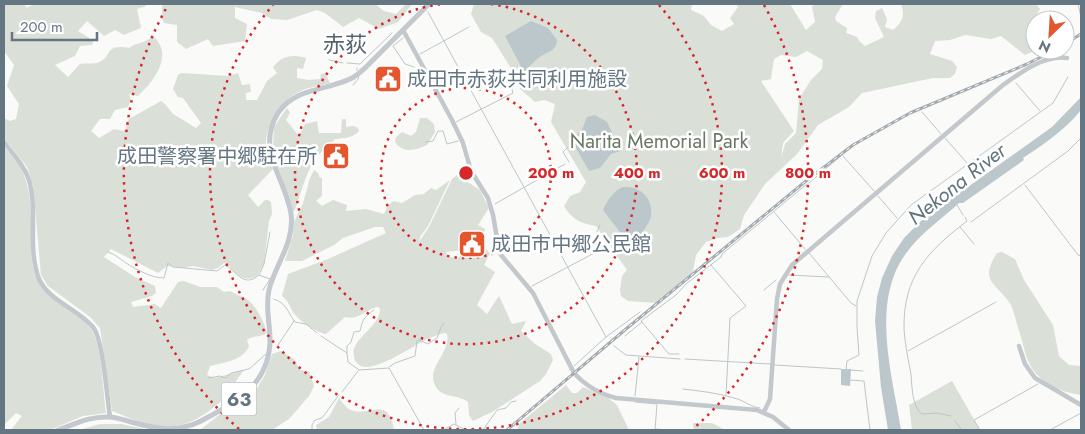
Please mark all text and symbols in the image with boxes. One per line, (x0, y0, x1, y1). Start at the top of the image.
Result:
scale bar (12, 10, 98, 42)
north arrow (1025, 10, 1075, 60)
text: 200 m (20, 16, 63, 38)
district label: 赤荻 (323, 28, 367, 60)
text: N (1035, 35, 1054, 58)
public building icon: 成田市赤荻共同利用施設 (373, 64, 403, 94)
place label: 成田市赤荻共同利用施設 (407, 65, 627, 94)
park label: Narita Memorial Park (570, 127, 748, 156)
water label: Nekona River (901, 135, 1013, 232)
public building icon: 成田警察署中郷駐在所 (321, 141, 351, 171)
place label: 成田警察署中郷駐在所 (117, 142, 317, 171)
text: 200 m (528, 162, 574, 184)
text: 400 m (613, 162, 661, 184)
text: 600 m (699, 162, 745, 184)
text: 800 m (785, 162, 831, 184)
centre of rings (457, 164, 475, 182)
public building icon: 成田市中郷公民館 (457, 229, 487, 259)
place label: 成田市中郷公民館 (491, 230, 651, 259)
road number: 63 (222, 382, 256, 416)

